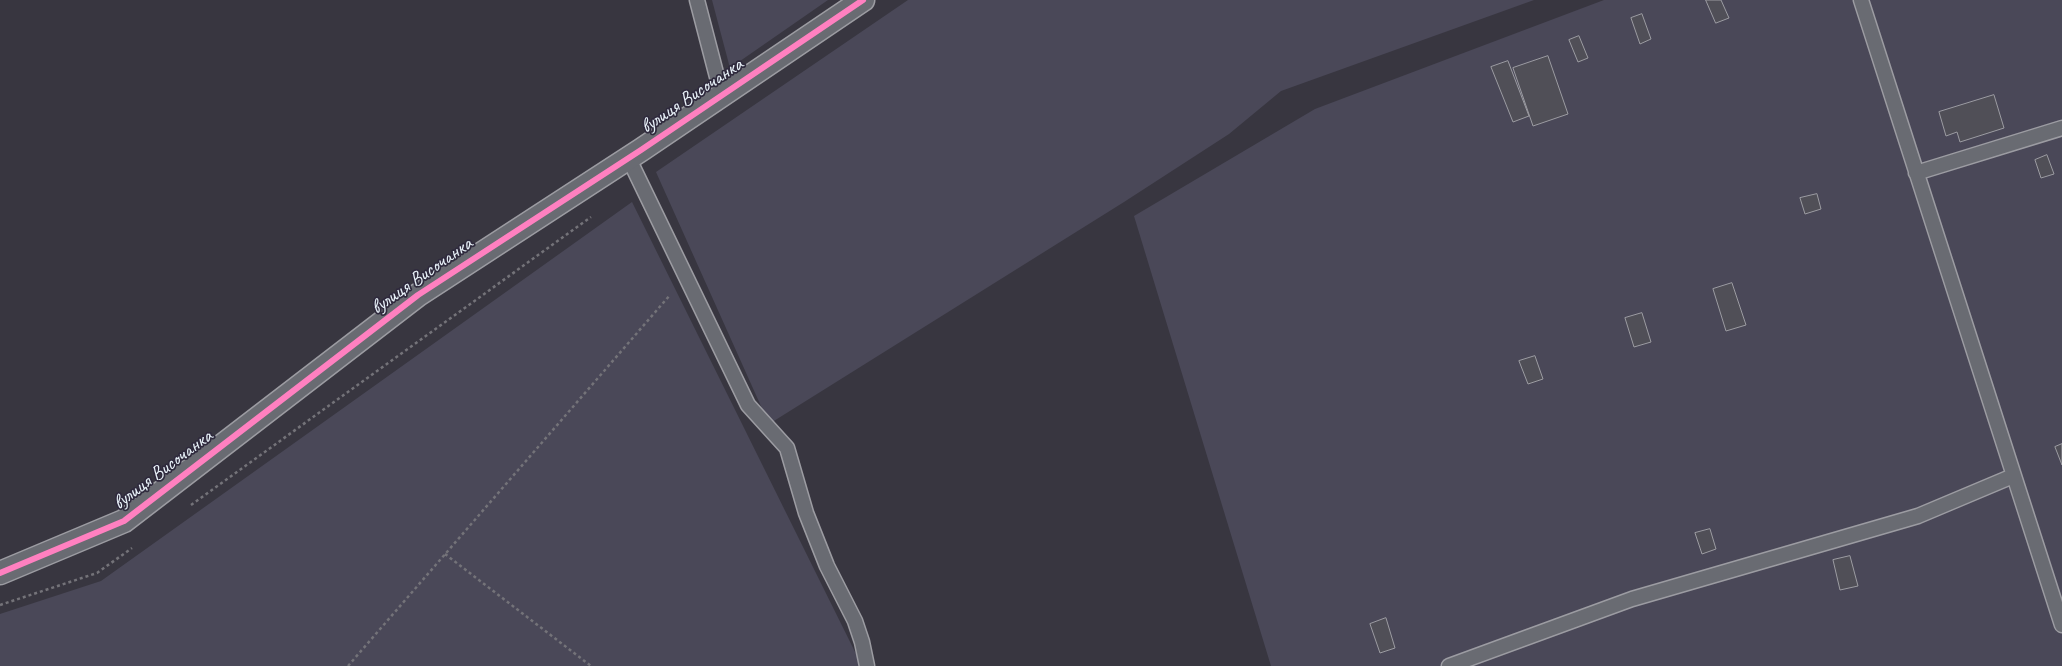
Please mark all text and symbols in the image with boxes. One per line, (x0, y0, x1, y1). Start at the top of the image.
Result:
street label: вулиця Височанка (636, 53, 748, 139)
street label: вулиця Височанка (366, 232, 478, 320)
street label: вулиця Височанка (108, 425, 218, 515)

